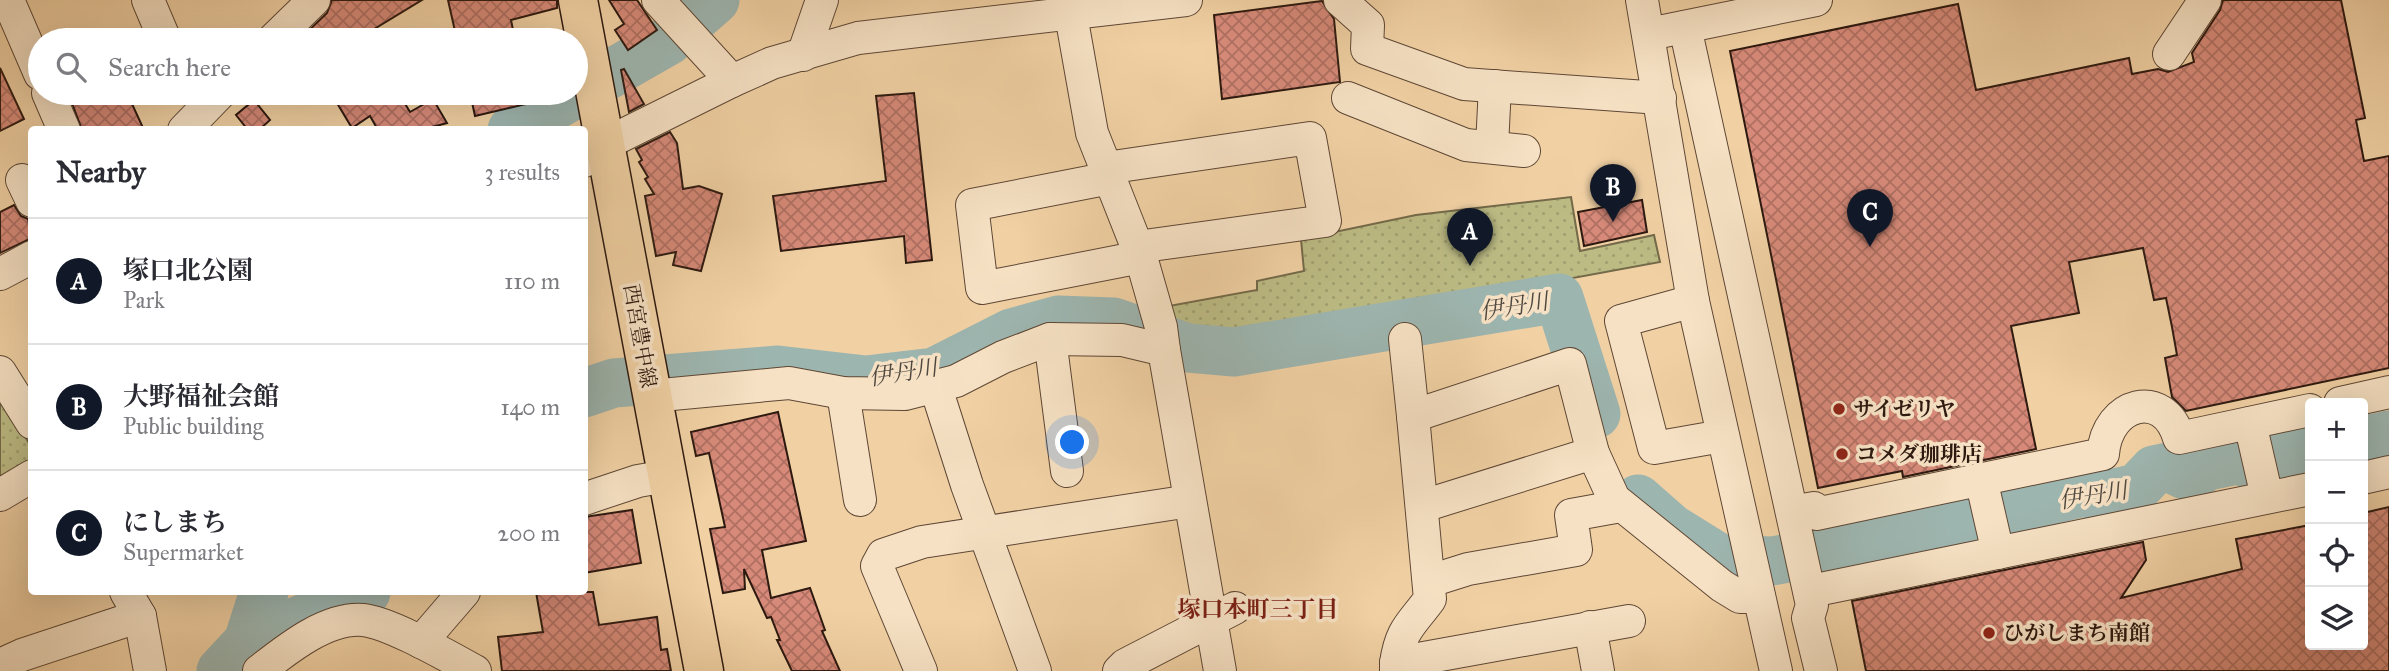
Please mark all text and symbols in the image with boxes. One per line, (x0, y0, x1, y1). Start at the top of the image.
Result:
search box (28, 28, 588, 105)
icon: search (52, 48, 90, 86)
text: Search here (108, 51, 231, 83)
text: Nearby (56, 154, 146, 190)
text: 3 results (484, 158, 560, 186)
pin: B (1590, 164, 1636, 222)
pin: C (1847, 189, 1893, 247)
pin: A (1447, 208, 1493, 266)
text: 塚口北公園 (123, 254, 253, 286)
text: A (71, 267, 87, 295)
text: 110 m (504, 267, 560, 295)
street label: 西宮豊中線 (618, 282, 662, 390)
text: Park (123, 286, 165, 314)
water label: 伊丹川 (1478, 286, 1553, 325)
water label: 伊丹川 (867, 352, 942, 391)
text: 大野福祉会館 (123, 380, 279, 412)
text: B (71, 393, 87, 421)
text: 140 m (500, 393, 560, 421)
place label: サイゼリヤ (1853, 396, 1955, 422)
map controls (2305, 398, 2368, 650)
button: + (2305, 398, 2368, 461)
marker: サイゼリヤ (1831, 401, 1847, 417)
text: Public building (123, 412, 263, 440)
your location (1055, 425, 1089, 459)
place label: コメダ珈琲店 (1856, 441, 1982, 467)
marker: コメダ珈琲店 (1834, 446, 1850, 462)
button: − (2305, 461, 2368, 524)
water label: 伊丹川 (2057, 475, 2132, 514)
text: にしまち (123, 506, 227, 538)
text: C (71, 519, 87, 547)
text: 200 m (498, 519, 560, 547)
button: locate (2305, 524, 2368, 587)
text: Supermarket (123, 538, 244, 566)
button: layers (2305, 587, 2368, 650)
district label: 塚口本町三丁目 (1178, 595, 1339, 623)
place label: ひがしまち南館 (2003, 620, 2150, 646)
marker: ひがしまち南館 (1981, 625, 1997, 641)

